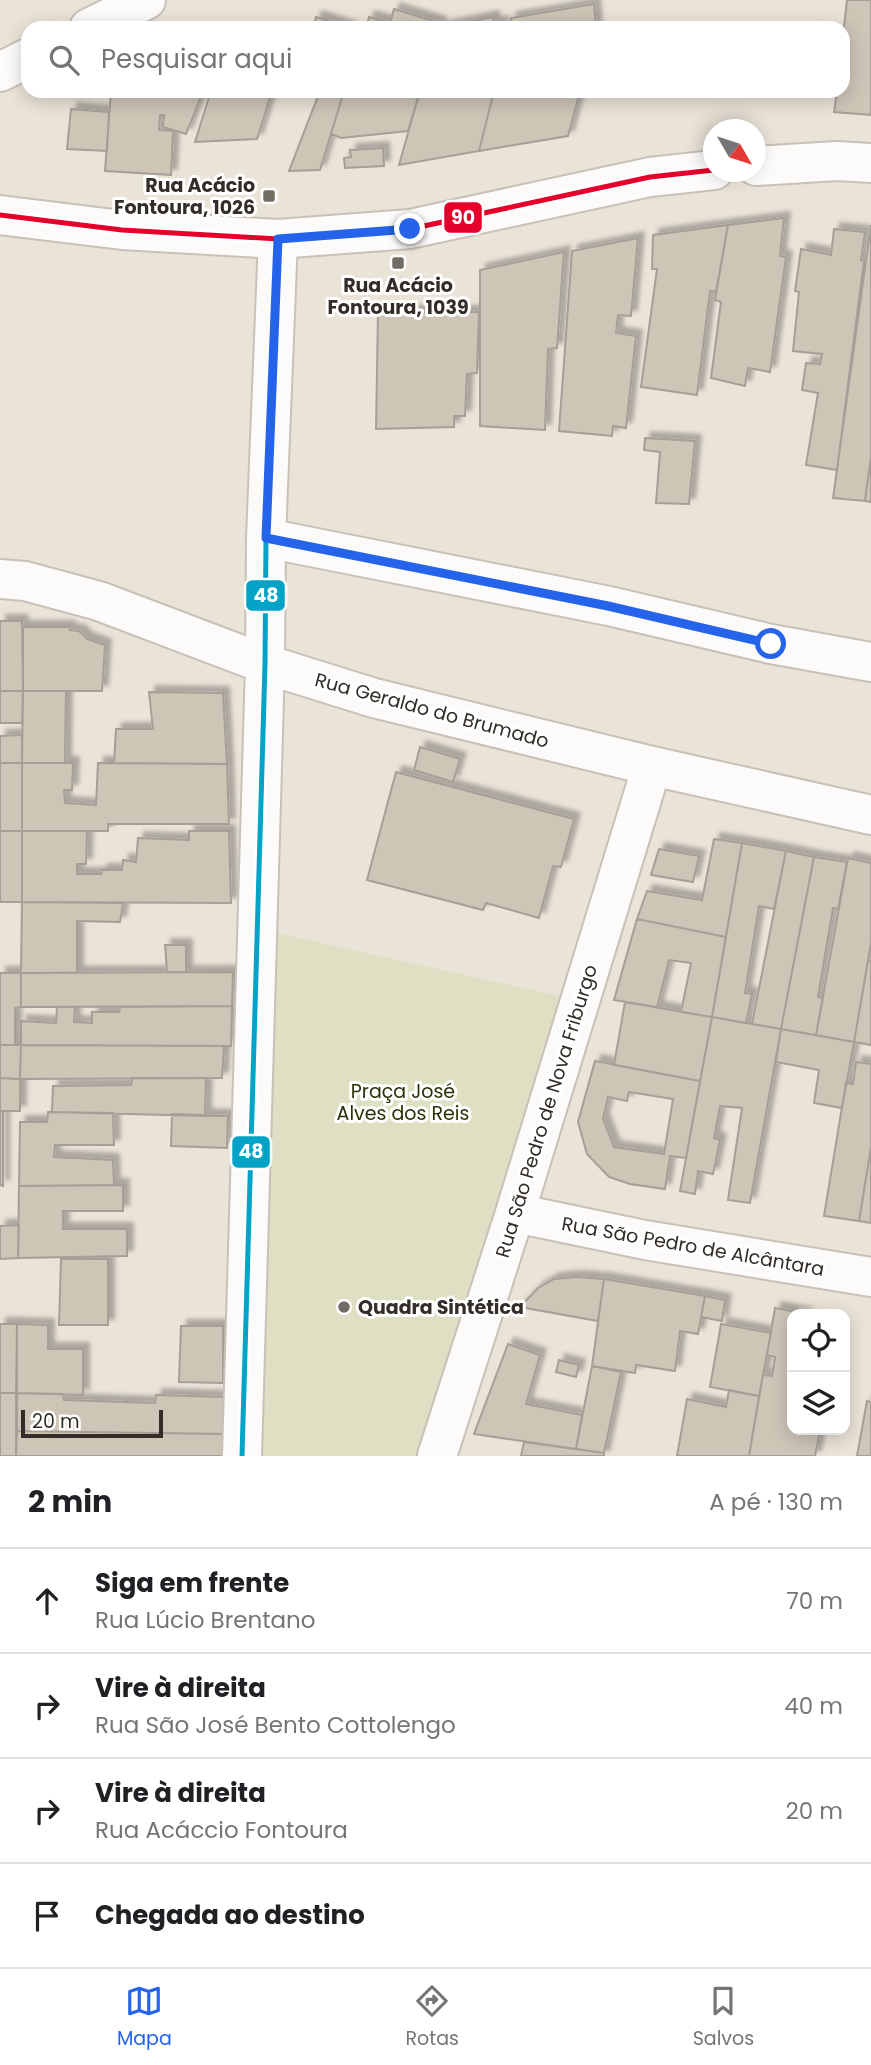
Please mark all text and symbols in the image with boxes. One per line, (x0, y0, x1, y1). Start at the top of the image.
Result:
search box (21, 21, 850, 98)
icon: search (45, 41, 83, 79)
text: Pesquisar aqui (101, 41, 292, 77)
north arrow (703, 119, 766, 182)
place label: Rua Acácio Fontoura, 1026 (114, 172, 255, 221)
marker: Rua Acácio Fontoura, 1026 (261, 188, 277, 204)
line badge: 90 (443, 201, 483, 234)
text: 90 (451, 204, 475, 231)
route end (394, 213, 425, 244)
marker: Rua Acácio Fontoura, 1039 (390, 255, 406, 271)
place label: Rua Acácio Fontoura, 1039 (327, 272, 469, 321)
line badge: 48 (245, 579, 286, 612)
text: 48 (253, 582, 279, 609)
route start (755, 628, 786, 659)
street label: Rua Geraldo do Brumado (312, 666, 552, 755)
street label: Rua São Pedro de Nova Friburgo (489, 961, 604, 1261)
park label: Praça José Alves dos Reis (337, 1078, 469, 1127)
line badge: 48 (231, 1135, 271, 1169)
text: 48 (238, 1138, 264, 1165)
street label: Rua São Pedro de Alcântara (559, 1210, 826, 1283)
place label: Quadra Sintética (358, 1294, 524, 1321)
marker: Quadra Sintética (336, 1299, 352, 1315)
map controls (787, 1309, 850, 1435)
button: locate (787, 1309, 850, 1372)
button: layers (787, 1372, 850, 1435)
scale bar (21, 1407, 163, 1439)
text: 20 m (32, 1408, 80, 1435)
text: 2 min (28, 1480, 112, 1523)
text: A pé · 130 m (709, 1486, 843, 1518)
text: Siga em frente (95, 1565, 289, 1601)
icon: ahead (28, 1582, 66, 1620)
text: 70 m (786, 1585, 843, 1617)
text: Rua Lúcio Brentano (95, 1604, 316, 1636)
text: Vire à direita (95, 1670, 266, 1706)
icon: right (28, 1687, 66, 1725)
text: 40 m (784, 1690, 843, 1722)
text: Rua São José Bento Cottolengo (95, 1709, 456, 1741)
text: Vire à direita (95, 1775, 266, 1811)
icon: right (28, 1792, 66, 1830)
text: 20 m (785, 1795, 843, 1827)
text: Rua Acáccio Fontoura (95, 1814, 348, 1846)
icon: arrive (28, 1897, 66, 1935)
text: Chegada ao destino (95, 1897, 365, 1933)
tab: Mapa (117, 1982, 172, 2053)
tab: Rotas (406, 1982, 459, 2053)
tab: Salvos (693, 1982, 754, 2053)

